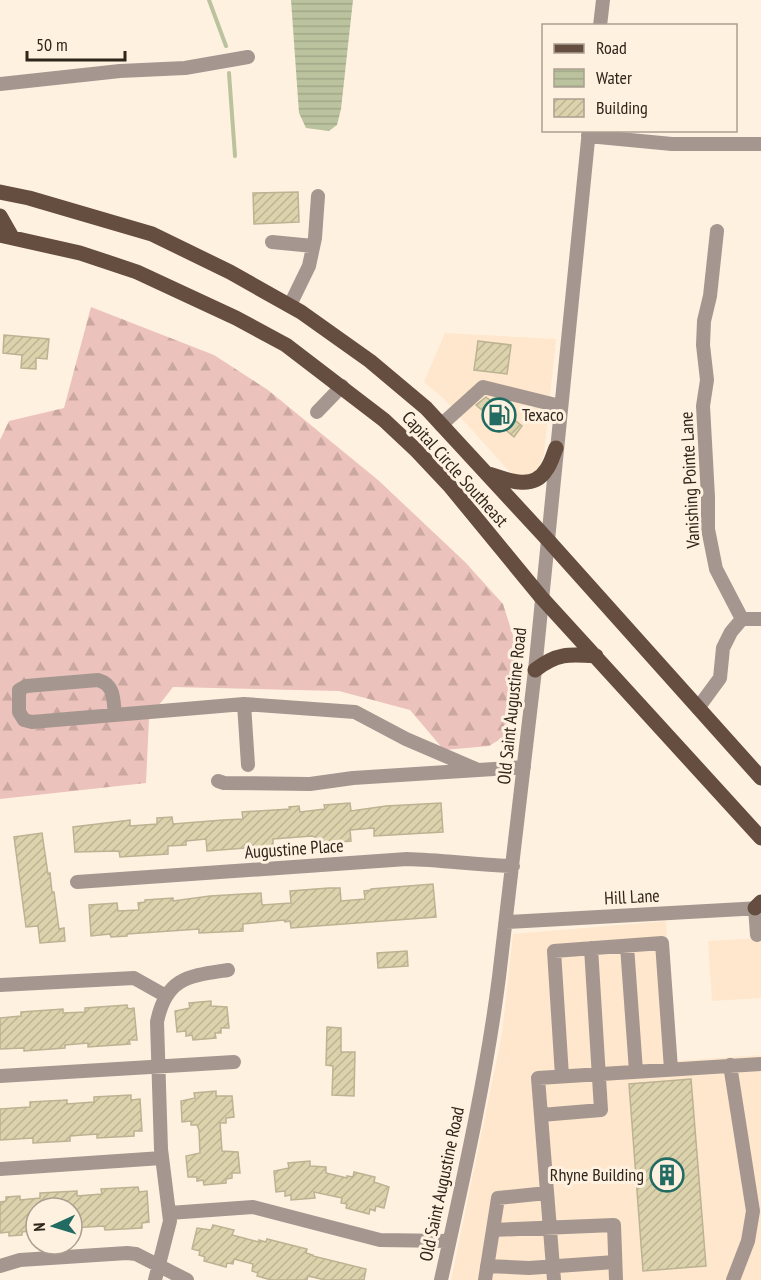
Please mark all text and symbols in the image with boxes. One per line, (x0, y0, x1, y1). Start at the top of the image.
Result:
scale bar (27, 24, 124, 62)
legend (542, 24, 737, 132)
text: 50 m (36, 33, 68, 56)
text: Road (596, 36, 627, 59)
text: Water (596, 66, 632, 89)
text: Building (596, 96, 648, 119)
fuel station icon: Texaco (481, 397, 517, 433)
place label: Texaco (522, 403, 564, 426)
street label: Capital Circle Southeast (397, 406, 513, 531)
street label: Vanishing Pointe Lane (674, 411, 705, 550)
street label: Old Saint Augustine Road (492, 626, 531, 785)
street label: Augustine Place (244, 834, 344, 863)
street label: Hill Lane (604, 884, 660, 909)
street label: Old Saint Augustine Road (414, 1105, 469, 1263)
building icon: Rhyne Building (649, 1157, 685, 1193)
place label: Rhyne Building (550, 1163, 644, 1186)
north arrow (24, 1196, 84, 1256)
text: N (29, 1222, 49, 1232)

